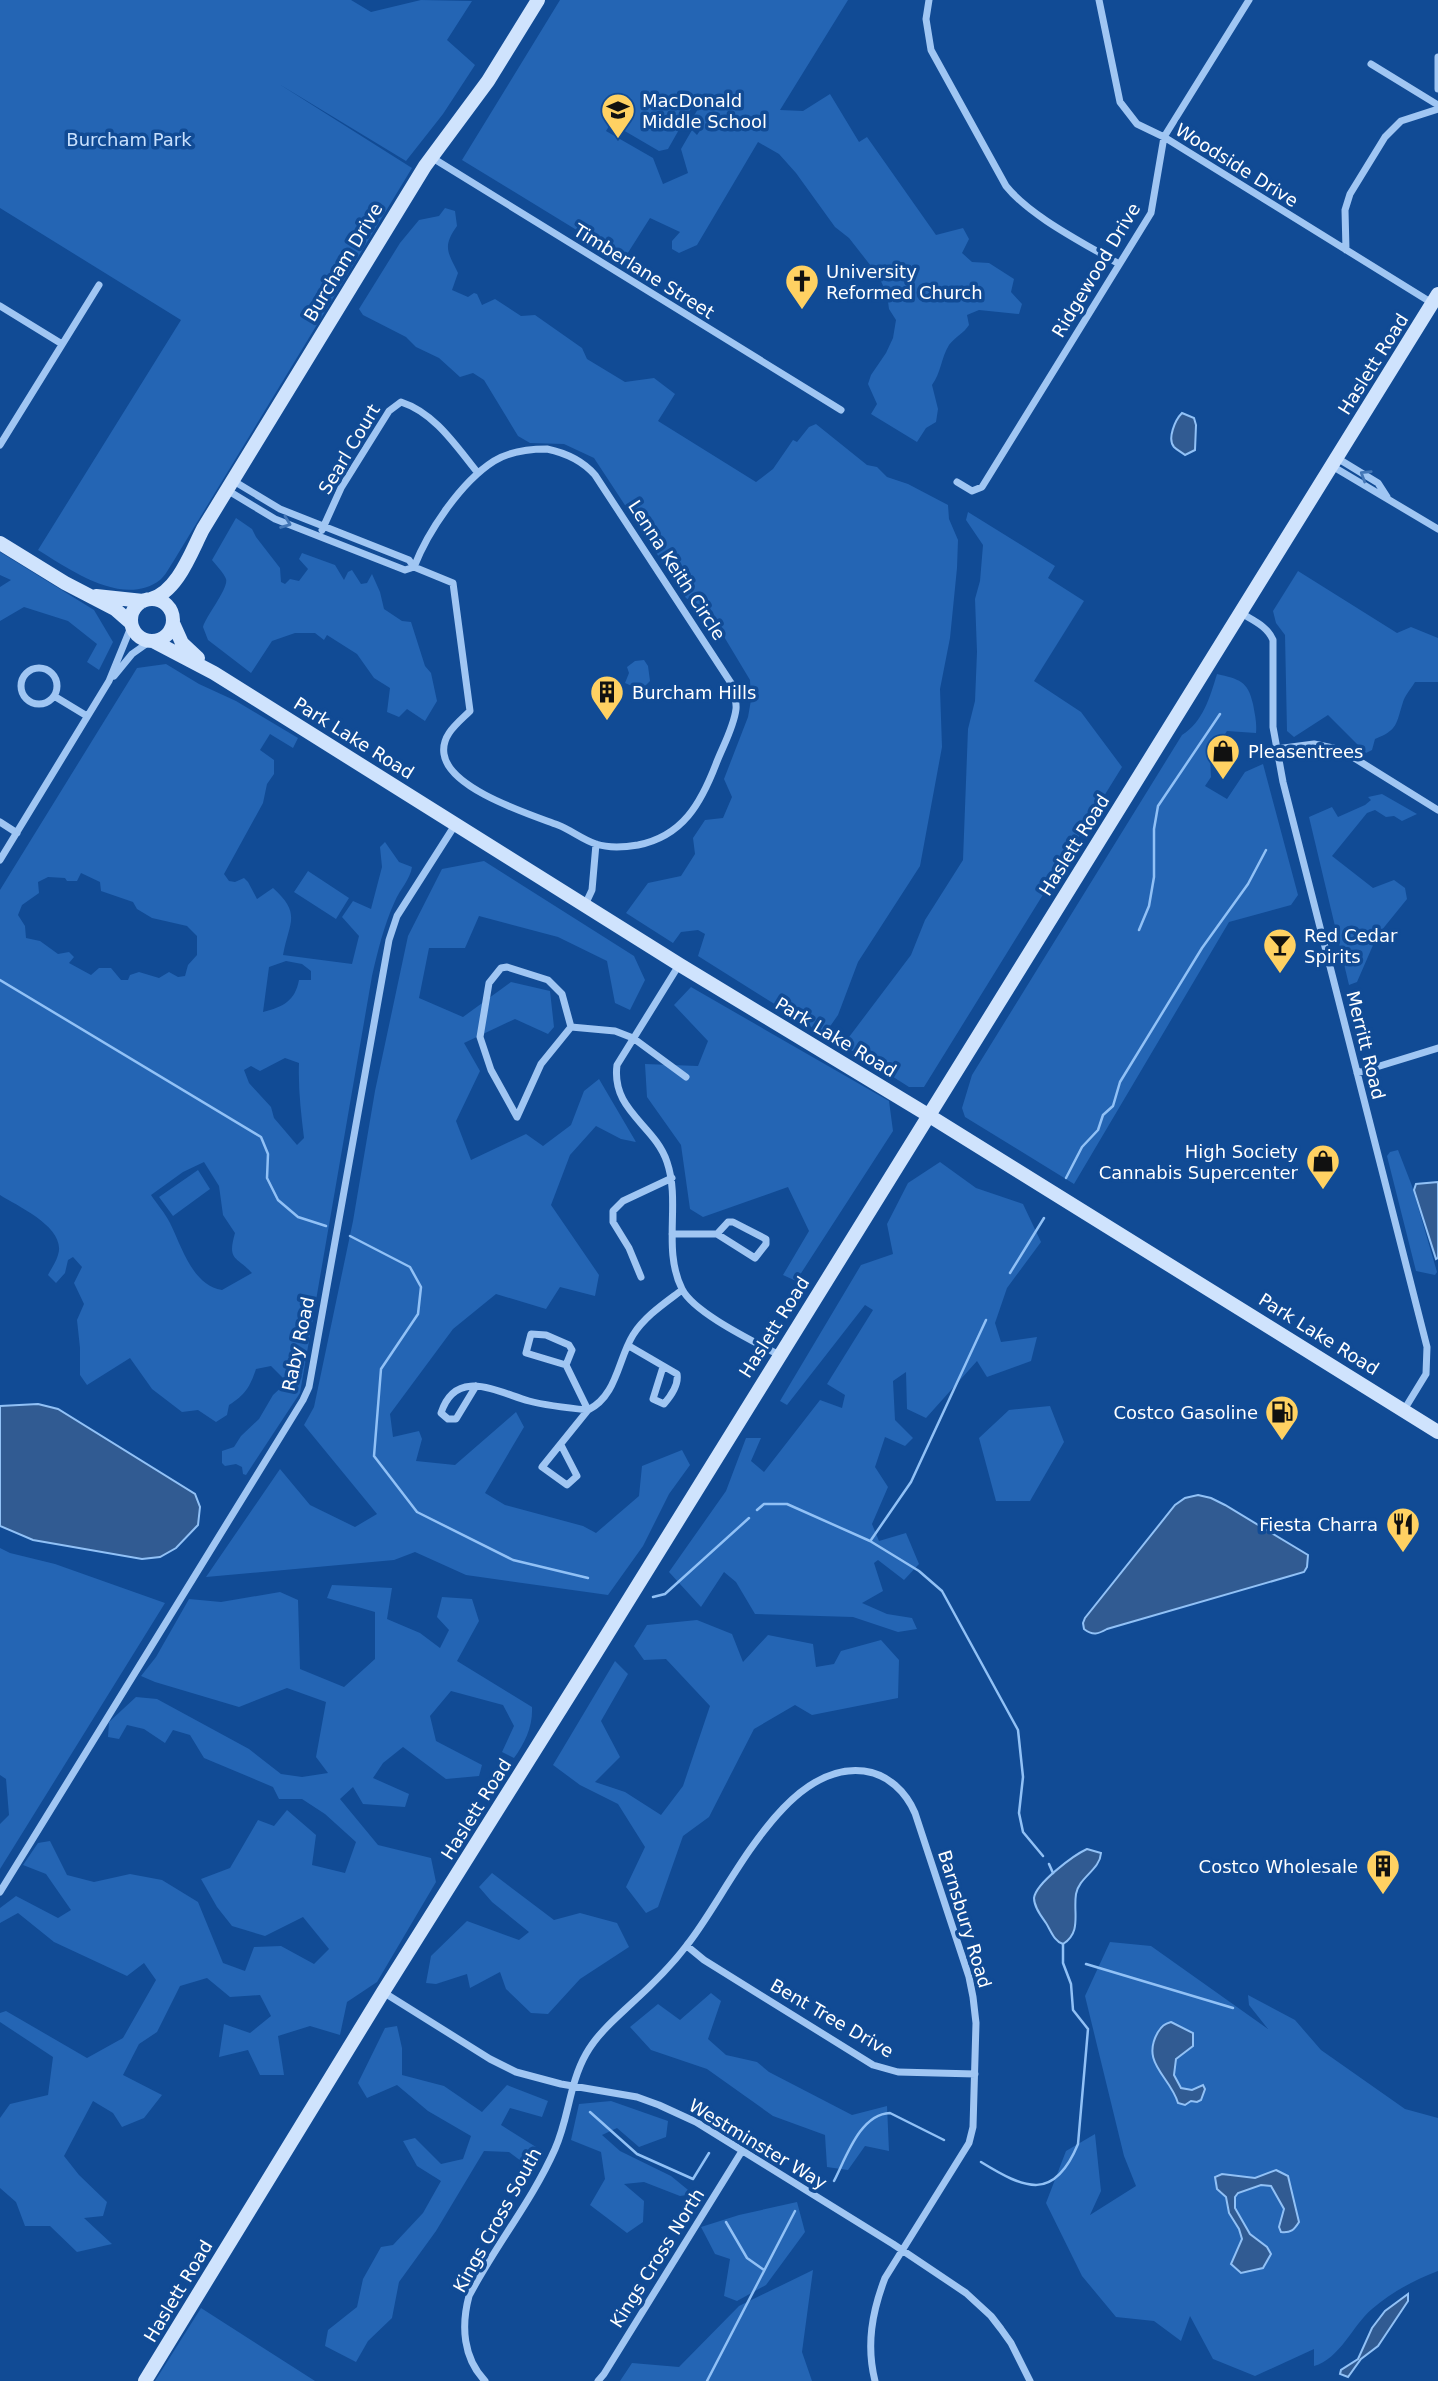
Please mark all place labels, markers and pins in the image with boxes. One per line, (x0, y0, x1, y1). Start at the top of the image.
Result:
place label: MacDonald Middle School (642, 90, 767, 132)
school or university icon: MacDonald Middle School (599, 91, 637, 140)
place label: University Reformed Church (826, 261, 983, 303)
church icon: University Reformed Church (783, 262, 821, 311)
building icon: Burcham Hills (588, 673, 626, 722)
place label: Burcham Hills (632, 682, 756, 703)
shop icon: Pleasentrees (1204, 732, 1242, 781)
place label: Pleasentrees (1248, 741, 1363, 762)
place label: Red Cedar Spirits (1304, 925, 1398, 967)
bar icon: Red Cedar Spirits (1261, 926, 1299, 975)
place label: High Society Cannabis Supercenter (1099, 1141, 1299, 1183)
shop icon: High Society Cannabis Supercenter (1304, 1142, 1342, 1191)
fuel station icon: Costco Gasoline (1263, 1393, 1301, 1442)
place label: Costco Gasoline (1113, 1402, 1258, 1423)
restaurant icon: Fiesta Charra (1384, 1505, 1422, 1554)
place label: Fiesta Charra (1259, 1514, 1378, 1535)
building icon: Costco Wholesale (1364, 1847, 1402, 1896)
place label: Costco Wholesale (1199, 1856, 1358, 1877)

